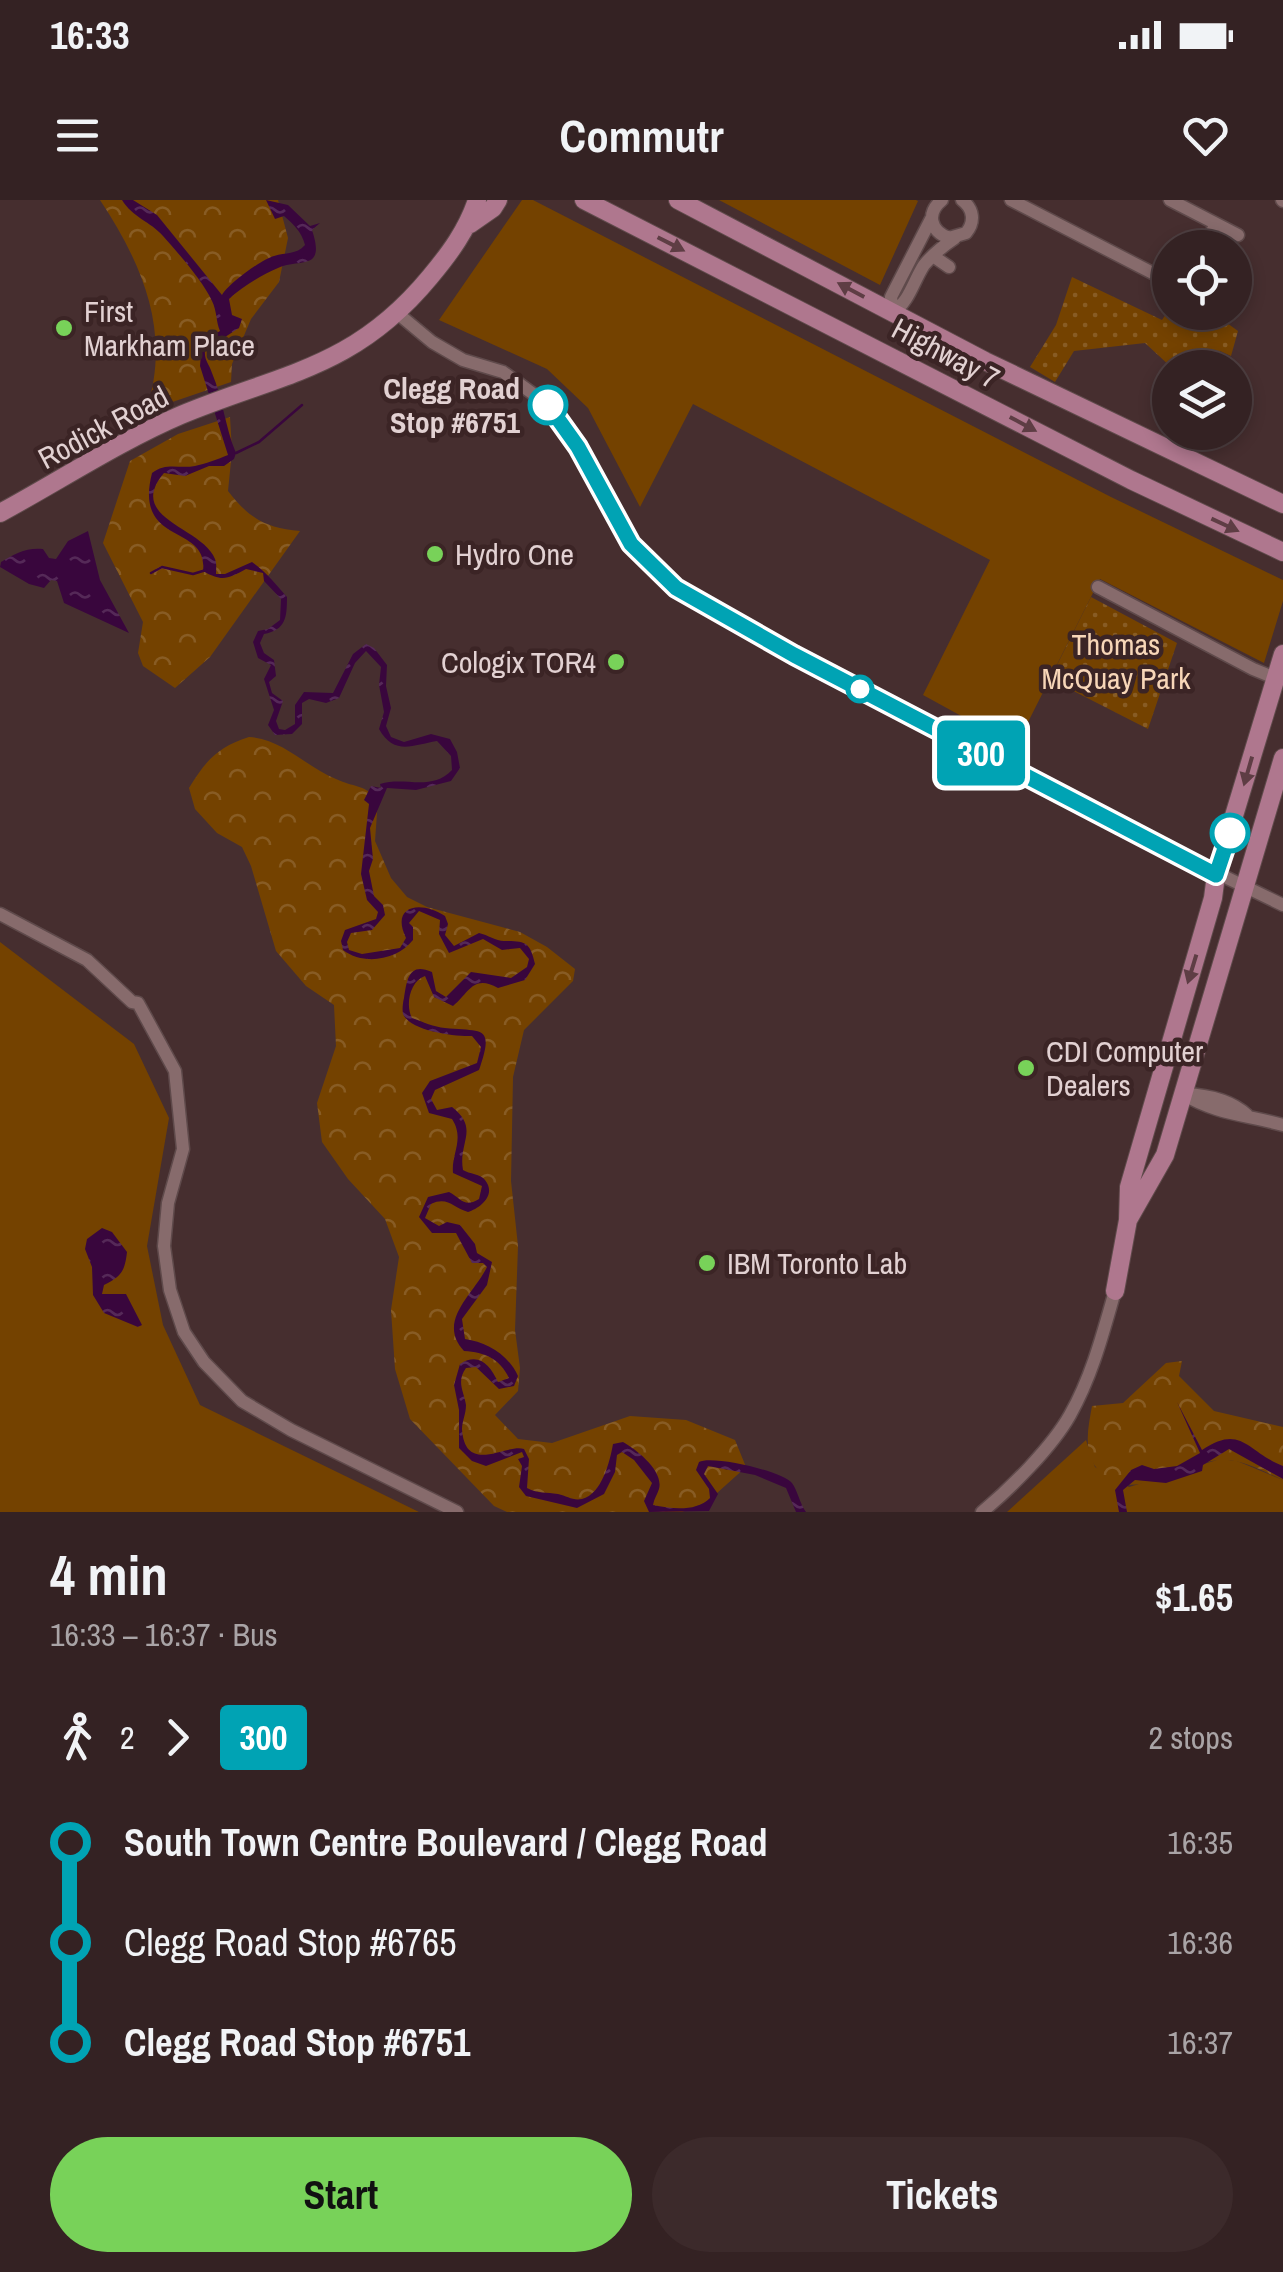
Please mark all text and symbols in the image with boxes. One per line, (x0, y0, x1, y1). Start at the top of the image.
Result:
text: 16:33 (50, 10, 130, 61)
text: Commutr (560, 105, 723, 166)
icon: menu (50, 108, 105, 163)
icon: heart (1178, 108, 1233, 163)
map controls (1152, 230, 1252, 450)
button: locate (1152, 230, 1252, 330)
one-way arrow (657, 235, 686, 252)
one-way arrow (836, 282, 865, 299)
place label: First Markham Place (84, 291, 255, 365)
street label: Highway 7 (885, 308, 1007, 398)
marker: First Markham Place (53, 317, 75, 339)
button: layers (1152, 350, 1252, 450)
place label: Clegg Road Stop #6751 (383, 368, 520, 442)
street label: Rodick Road (31, 376, 175, 478)
marker: Clegg Road Stop #6751 (529, 386, 567, 424)
one-way arrow (1008, 415, 1037, 432)
one-way arrow (1210, 517, 1240, 533)
place label: Hydro One (455, 534, 574, 574)
marker: Hydro One (424, 543, 446, 565)
park label: Thomas McQuay Park (1041, 624, 1191, 698)
place label: Cologix TOR4 (441, 642, 596, 682)
marker: Cologix TOR4 (605, 651, 627, 673)
unlabelled marker (847, 676, 873, 702)
line badge: 300 (924, 720, 1038, 786)
text: 300 (957, 730, 1005, 777)
one-way arrow (1240, 757, 1255, 787)
unlabelled marker (1211, 814, 1249, 852)
one-way arrow (1184, 954, 1199, 985)
place label: CDI Computer Dealers (1046, 1031, 1204, 1105)
marker: CDI Computer Dealers (1015, 1057, 1037, 1079)
place label: IBM Toronto Lab (727, 1243, 907, 1283)
marker: IBM Toronto Lab (696, 1252, 718, 1274)
text: 4 min (50, 1538, 168, 1612)
text: $1.65 (1155, 1572, 1233, 1623)
text: 16:33 – 16:37 · Bus (50, 1613, 278, 1656)
icon: walk (50, 1710, 105, 1765)
icon: forward (150, 1710, 205, 1765)
text: 300 (240, 1714, 287, 1761)
text: 2 (120, 1716, 135, 1759)
text: 2 stops (1148, 1716, 1233, 1759)
text: South Town Centre Boulevard / Clegg Road (124, 1817, 768, 1868)
text: 16:35 (1167, 1821, 1233, 1864)
text: Clegg Road Stop #6765 (124, 1917, 457, 1968)
text: 16:36 (1167, 1921, 1233, 1964)
text: Clegg Road Stop #6751 (124, 2017, 470, 2068)
text: 16:37 (1167, 2021, 1233, 2064)
button: Start (50, 2137, 632, 2252)
button: Tickets (652, 2137, 1233, 2252)

